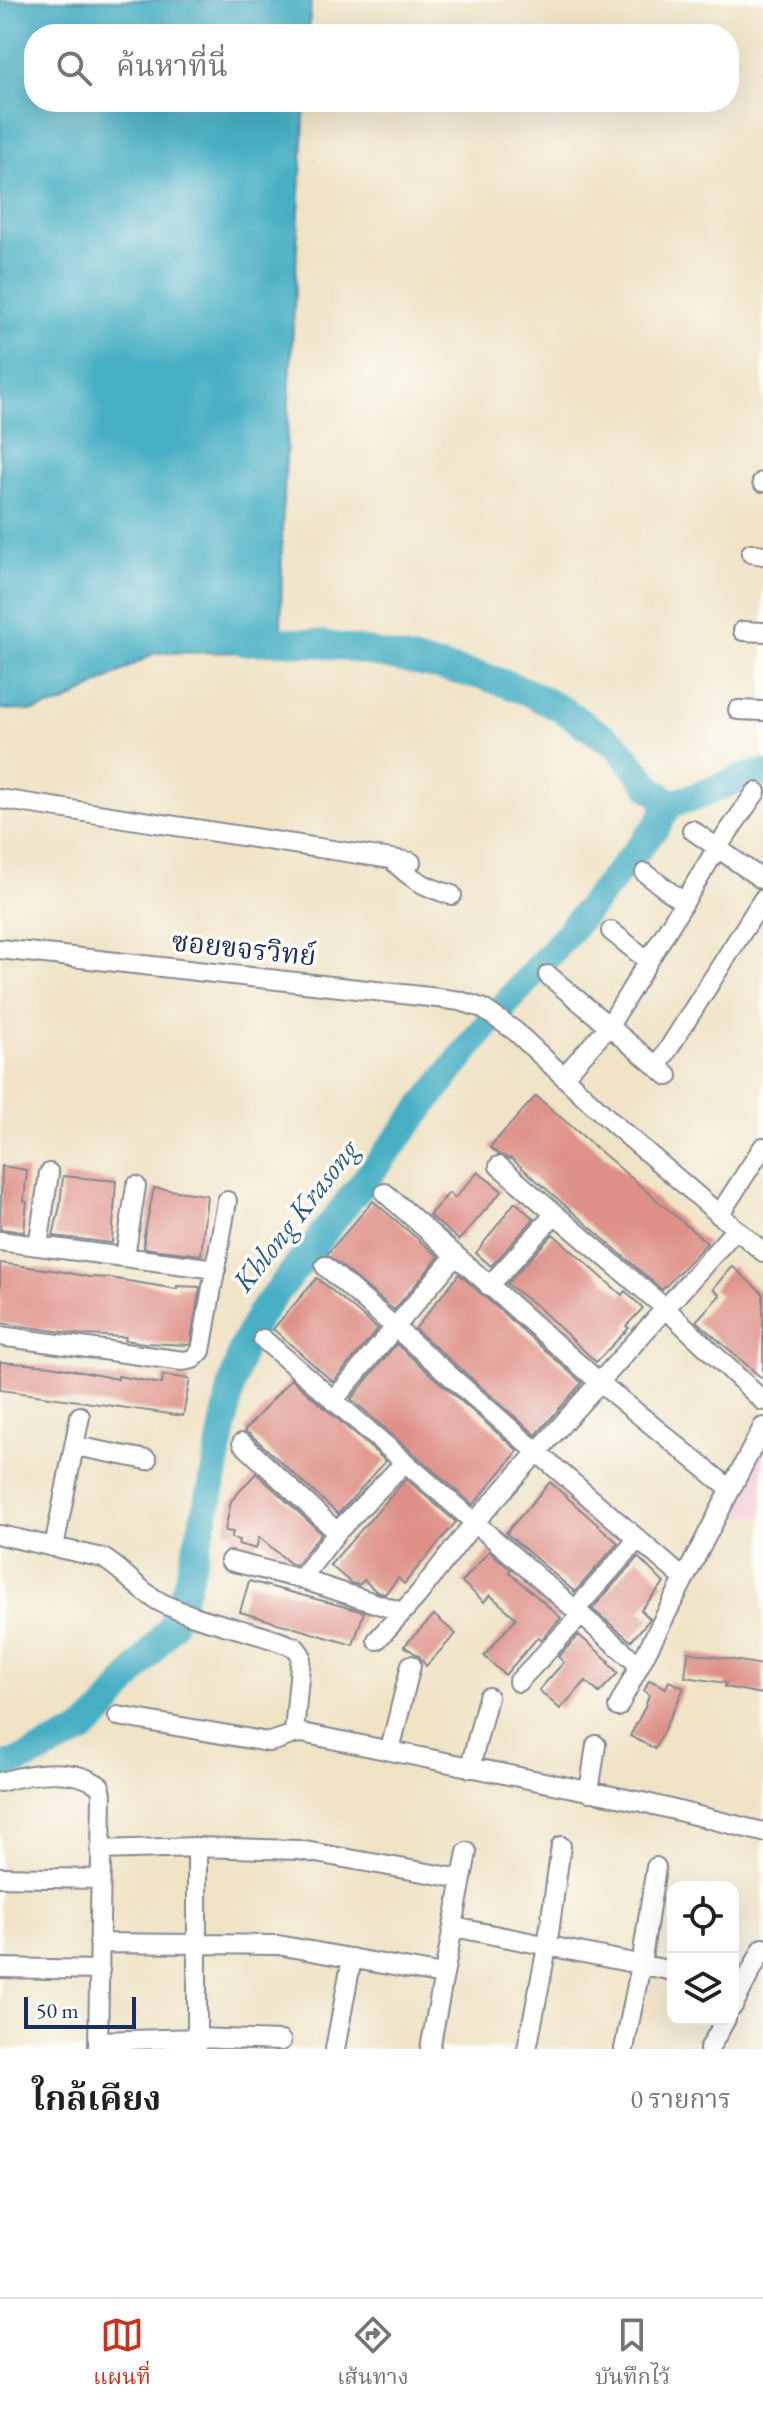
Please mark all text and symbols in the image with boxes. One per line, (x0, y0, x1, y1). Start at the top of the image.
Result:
search box (24, 24, 739, 112)
icon: search (52, 46, 96, 90)
text: ค้นหาที่นี่ (116, 46, 228, 85)
street label: ซอยขจรวิทย์ (170, 923, 318, 973)
water label: Khlong Krasong (223, 1130, 368, 1300)
map controls (667, 1881, 739, 2025)
button: locate (667, 1881, 739, 1953)
button: layers (667, 1953, 739, 2025)
scale bar (24, 1993, 136, 2029)
text: 50 m (36, 1996, 79, 2025)
text: ใกล้เคียง (32, 2076, 161, 2120)
text: 0 รายการ (631, 2082, 731, 2116)
tab: แผนที่ (93, 2313, 151, 2396)
tab: เส้นทาง (337, 2313, 409, 2396)
tab: บันทึกไว้ (595, 2313, 670, 2396)

